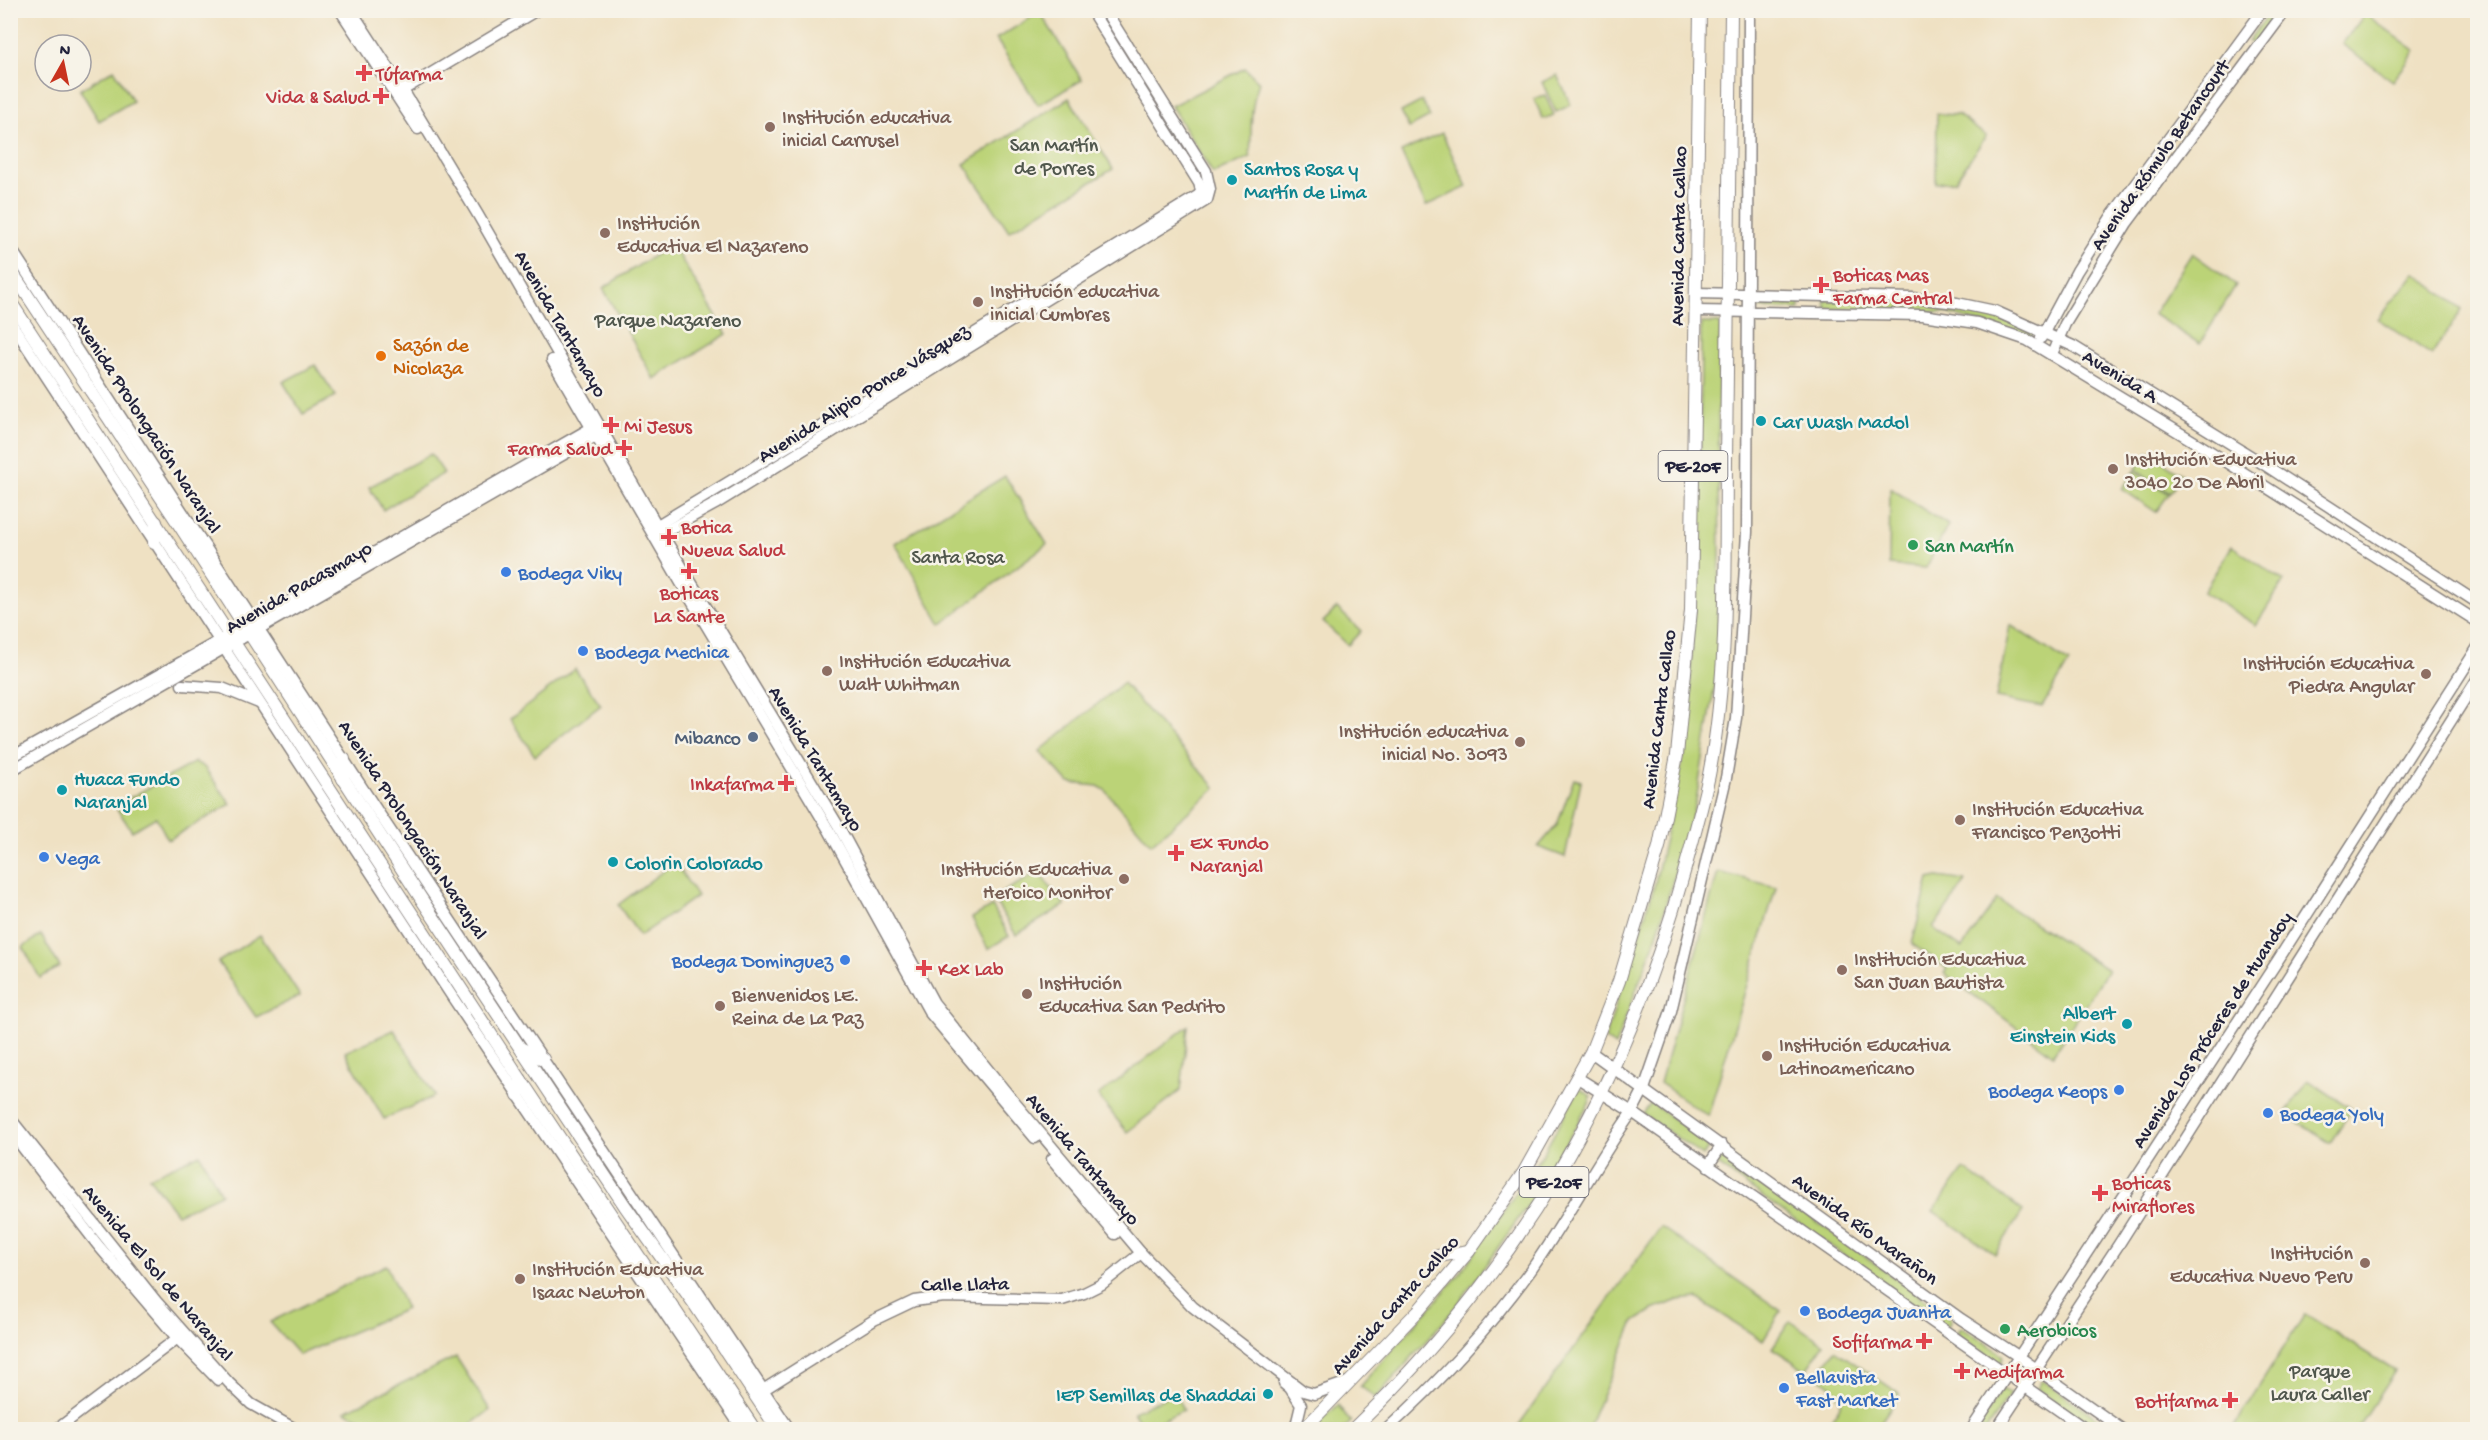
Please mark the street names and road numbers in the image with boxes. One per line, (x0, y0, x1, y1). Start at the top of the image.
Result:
street label: Avenida Rómulo Betancourt (2087, 55, 2238, 256)
street label: Avenida Canta Callao (1667, 146, 1694, 326)
street label: Avenida Tantamayo (508, 247, 610, 402)
street label: Avenida Prolongación Naranjal (66, 311, 225, 539)
street label: Avenida Alipio Ponce Vásquez (755, 320, 976, 470)
street label: Avenida A (2077, 346, 2162, 410)
road number: PE-20F (1658, 451, 1728, 481)
street label: Avenida Pacasmayo (222, 538, 377, 640)
street label: Avenida Canta Callao (1638, 629, 1683, 810)
street label: Avenida Tantamayo (762, 683, 866, 837)
street label: Avenida Prolongación Naranjal (332, 717, 491, 945)
street label: Avenida Los Próceres de Huandoy (2129, 908, 2299, 1153)
street label: Avenida Tantamayo (1019, 1089, 1143, 1231)
road number: PE-20F (1520, 1167, 1588, 1197)
street label: Avenida Río Marañon (1786, 1170, 1942, 1292)
street label: Avenida El Sol de Naranjal (76, 1182, 237, 1367)
street label: Avenida Canta Callao (1328, 1232, 1465, 1381)
street label: Calle Llata (921, 1274, 1010, 1299)

